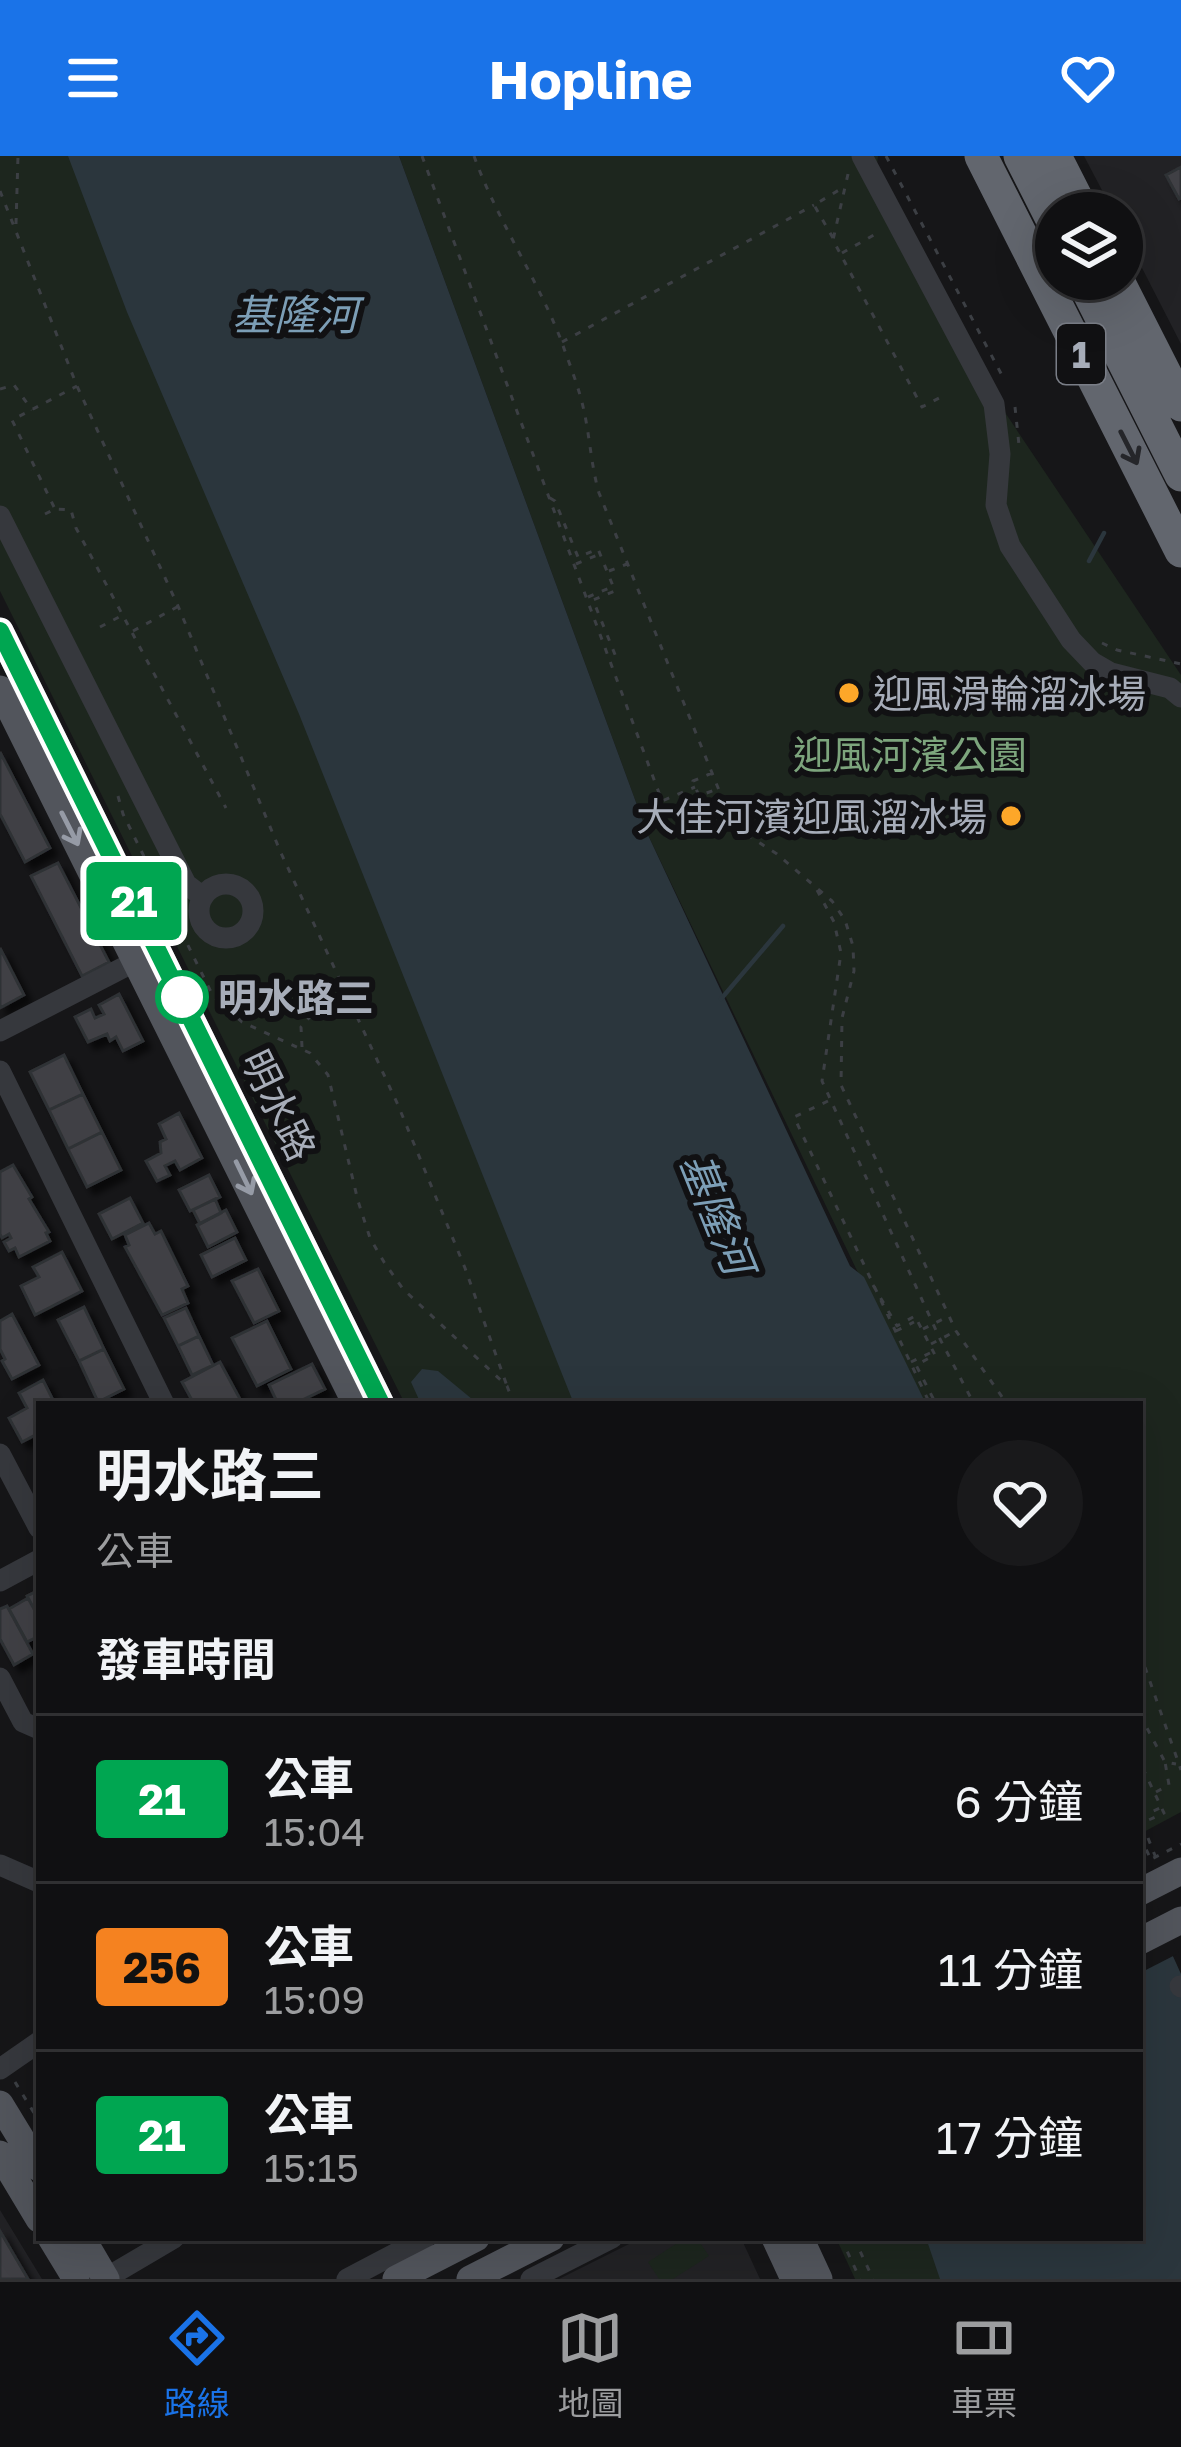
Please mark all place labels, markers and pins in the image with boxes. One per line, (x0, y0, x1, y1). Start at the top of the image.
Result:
place label: 迎風滑輪溜冰場 (873, 670, 1146, 717)
marker: 迎風滑輪溜冰場 (836, 680, 862, 706)
place label: 大佳河濱迎風溜冰場 (636, 793, 987, 840)
marker: 大佳河濱迎風溜冰場 (998, 803, 1024, 829)
marker: 明水路三 (157, 972, 207, 1022)
place label: 明水路三 (218, 974, 374, 1021)

